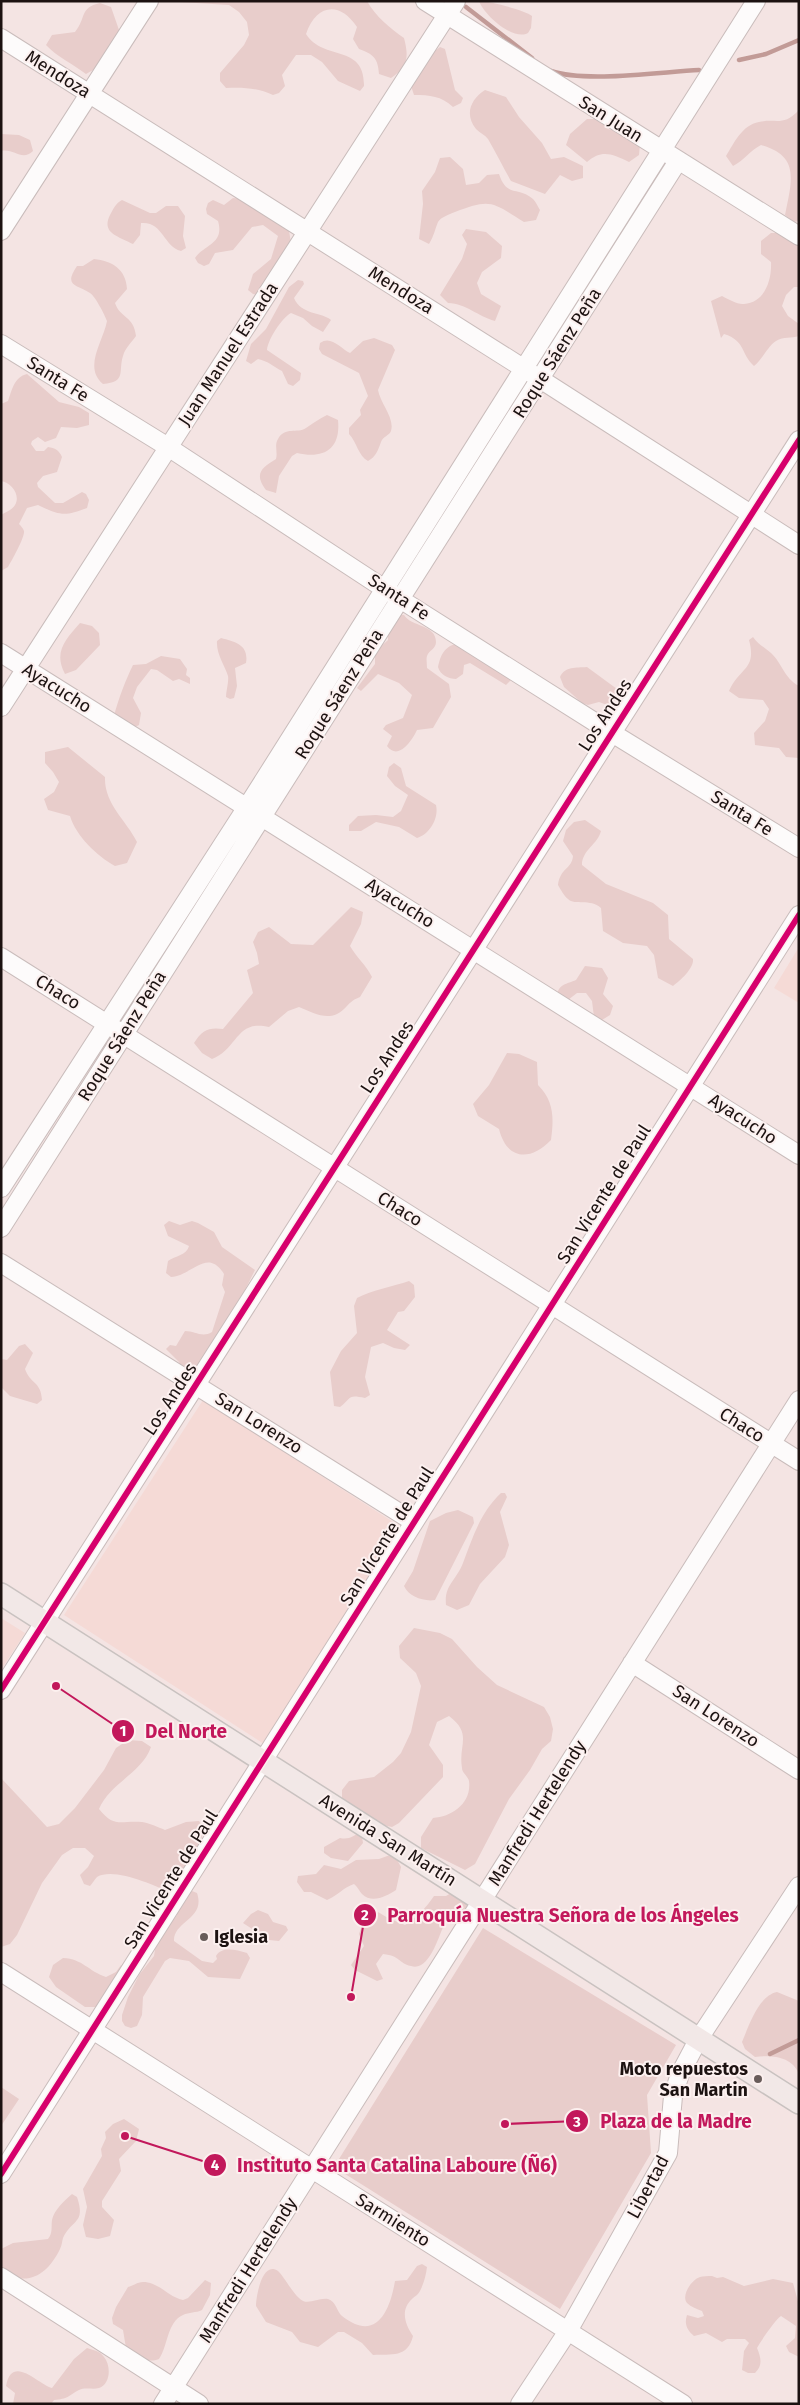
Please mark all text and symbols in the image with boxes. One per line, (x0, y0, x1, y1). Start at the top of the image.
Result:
street label: Mendoza (21, 45, 95, 103)
street label: San Juan (575, 91, 647, 147)
street label: Mendoza (364, 261, 438, 319)
street label: Juan Manuel Estrada (173, 278, 283, 430)
street label: Roque Sáenz Peña (508, 284, 606, 422)
street label: Santa Fe (23, 351, 93, 407)
street label: Santa Fe (364, 569, 434, 625)
street label: Roque Sáenz Peña (290, 625, 388, 763)
street label: Ayacucho (18, 658, 96, 718)
street label: Los Andes (573, 675, 637, 755)
street label: Santa Fe (707, 785, 777, 841)
street label: Ayacucho (361, 873, 439, 933)
street label: Roque Sáenz Peña (73, 967, 171, 1105)
street label: Chaco (31, 970, 85, 1014)
street label: Los Andes (355, 1017, 419, 1097)
street label: Ayacucho (705, 1089, 781, 1149)
street label: San Vicente de Paul (552, 1120, 656, 1268)
street label: Chaco (373, 1187, 427, 1231)
street label: Los Andes (138, 1359, 202, 1439)
street label: San Lorenzo (211, 1387, 307, 1459)
street label: Chaco (715, 1403, 769, 1447)
street label: San Vicente de Paul (335, 1462, 439, 1610)
street label: San Lorenzo (669, 1680, 763, 1752)
callout: Del Norte (111, 1714, 237, 1748)
text: Del Norte (145, 1720, 227, 1743)
text: 1 (120, 1722, 126, 1740)
street label: Manfredi Hertelendy (483, 1736, 591, 1890)
street label: Avenida San Martín (315, 1789, 461, 1891)
street label: San Vicente de Paul (119, 1805, 223, 1953)
callout: Parroquía Nuestra Señora de los Ángeles (353, 1898, 749, 1932)
text: Parroquía Nuestra Señora de los Ángeles (387, 1902, 739, 1927)
text: 2 (361, 1906, 369, 1924)
place label: Iglesia (214, 1926, 268, 1948)
marker: Iglesia (198, 1931, 210, 1943)
place label: Moto repuestos San Martin (620, 2058, 748, 2101)
marker: Moto repuestos San Martin (752, 2073, 764, 2085)
callout: Plaza de la Madre (565, 2104, 762, 2138)
text: Plaza de la Madre (600, 2110, 752, 2133)
text: 3 (572, 2113, 581, 2131)
callout: Instituto Santa Catalina Laboure (Ñ6) (203, 2148, 567, 2182)
street label: Libertad (622, 2152, 674, 2222)
text: Instituto Santa Catalina Laboure (Ñ6) (237, 2153, 557, 2177)
text: 4 (211, 2156, 220, 2174)
street label: Sarmiento (351, 2188, 435, 2252)
street label: Manfredi Hertelendy (194, 2193, 302, 2347)

